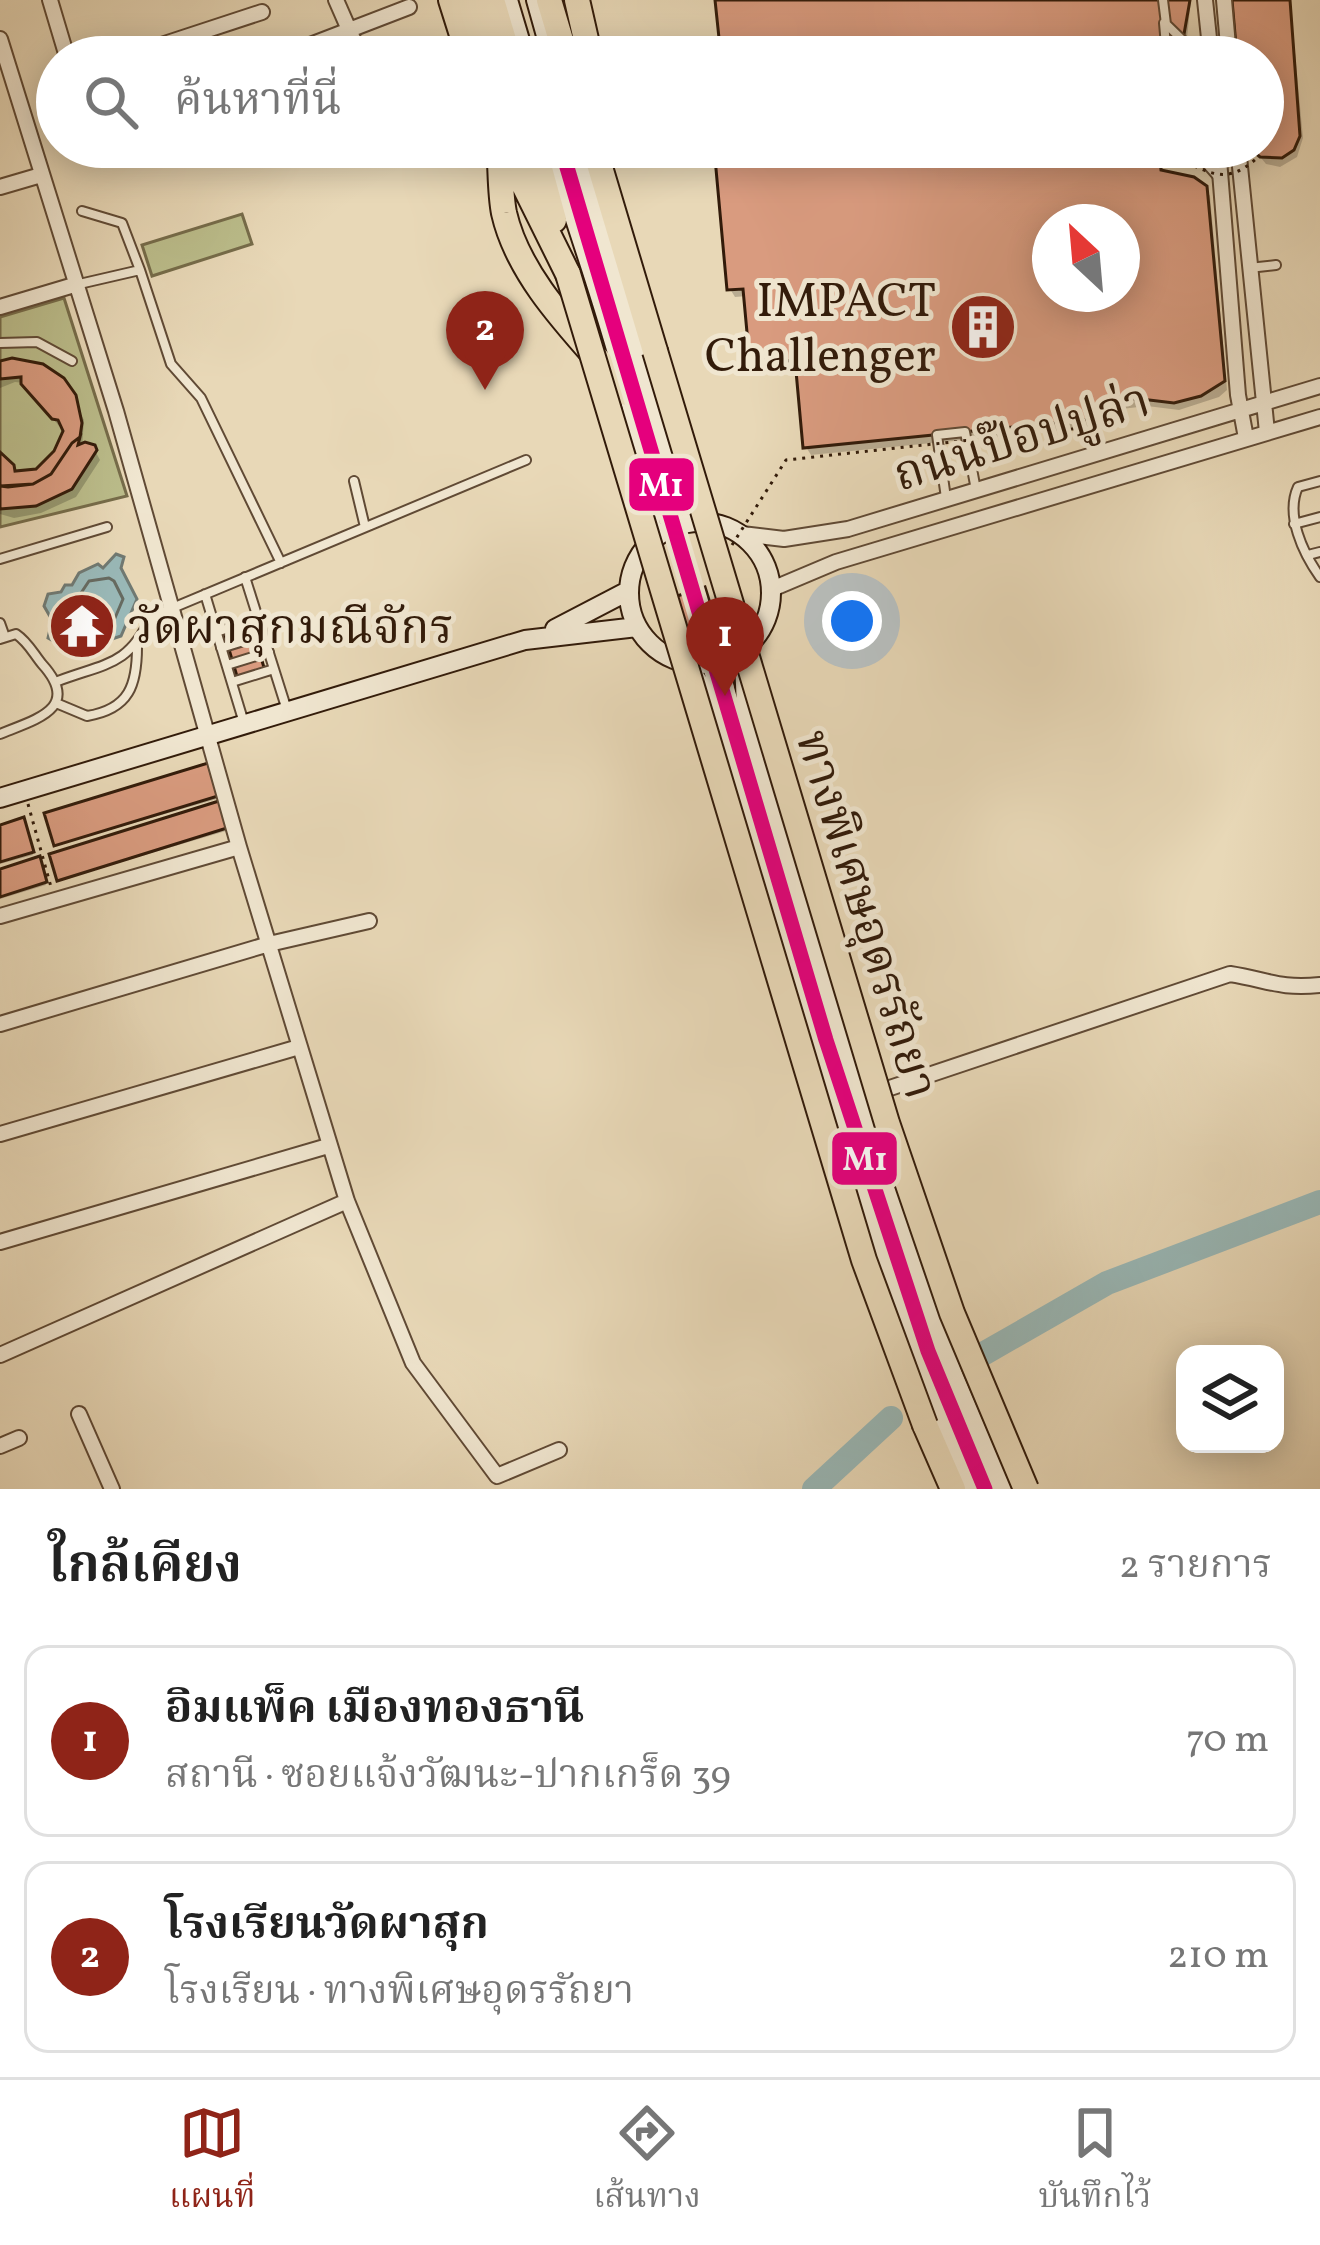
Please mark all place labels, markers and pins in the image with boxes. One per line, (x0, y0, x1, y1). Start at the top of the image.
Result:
place label: IMPACT Challenger (705, 270, 936, 392)
pin: 2 (446, 291, 524, 390)
building icon: IMPACT Challenger (948, 292, 1018, 362)
temple icon: วัดผาสุกมณีจักร (47, 591, 117, 661)
place label: วัดผาสุกมณีจักร (128, 597, 454, 664)
pin: 1 (686, 597, 764, 696)

